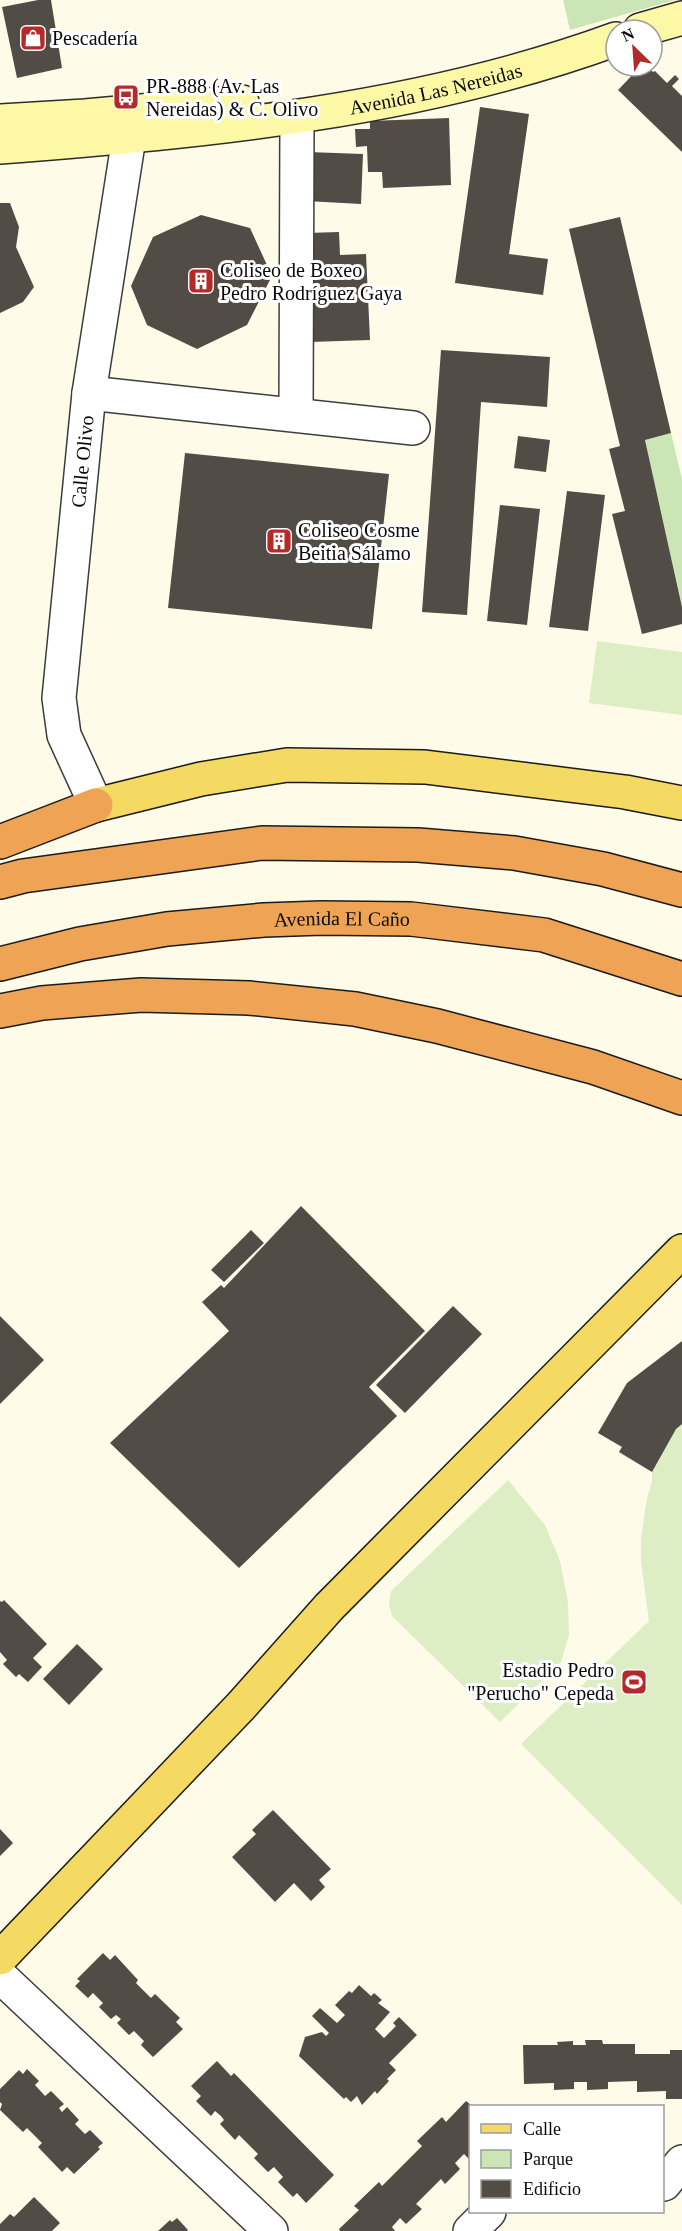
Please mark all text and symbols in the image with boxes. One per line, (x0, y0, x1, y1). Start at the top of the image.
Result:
north arrow (604, 18, 664, 78)
shop icon: Pescadería (18, 23, 48, 53)
text: N (619, 25, 637, 45)
place label: Pescadería (52, 27, 138, 49)
street label: Avenida Las Nereidas (348, 59, 525, 119)
place label: PR-888 (Av. Las Nereidas) & C. Olivo (146, 75, 318, 121)
bus stop icon: PR-888 (Av. Las Nereidas) & C. Olivo (111, 82, 141, 112)
place label: Coliseo de Boxeo Pedro Rodríguez Gaya (220, 259, 402, 305)
building icon: Coliseo de Boxeo Pedro Rodríguez Gaya (186, 266, 216, 296)
street label: Calle Olivo (67, 414, 98, 509)
place label: Coliseo Cosme Beitia Sálamo (298, 519, 420, 564)
building icon: Coliseo Cosme Beitia Sálamo (264, 526, 294, 556)
street label: Avenida El Caño (273, 907, 410, 931)
place label: Estadio Pedro "Perucho" Cepeda (467, 1659, 614, 1705)
sports icon: Estadio Pedro "Perucho" Cepeda (619, 1667, 649, 1697)
legend (469, 2105, 664, 2213)
text: Calle (523, 2119, 561, 2139)
text: Parque (523, 2149, 573, 2169)
text: Edificio (523, 2179, 581, 2199)

